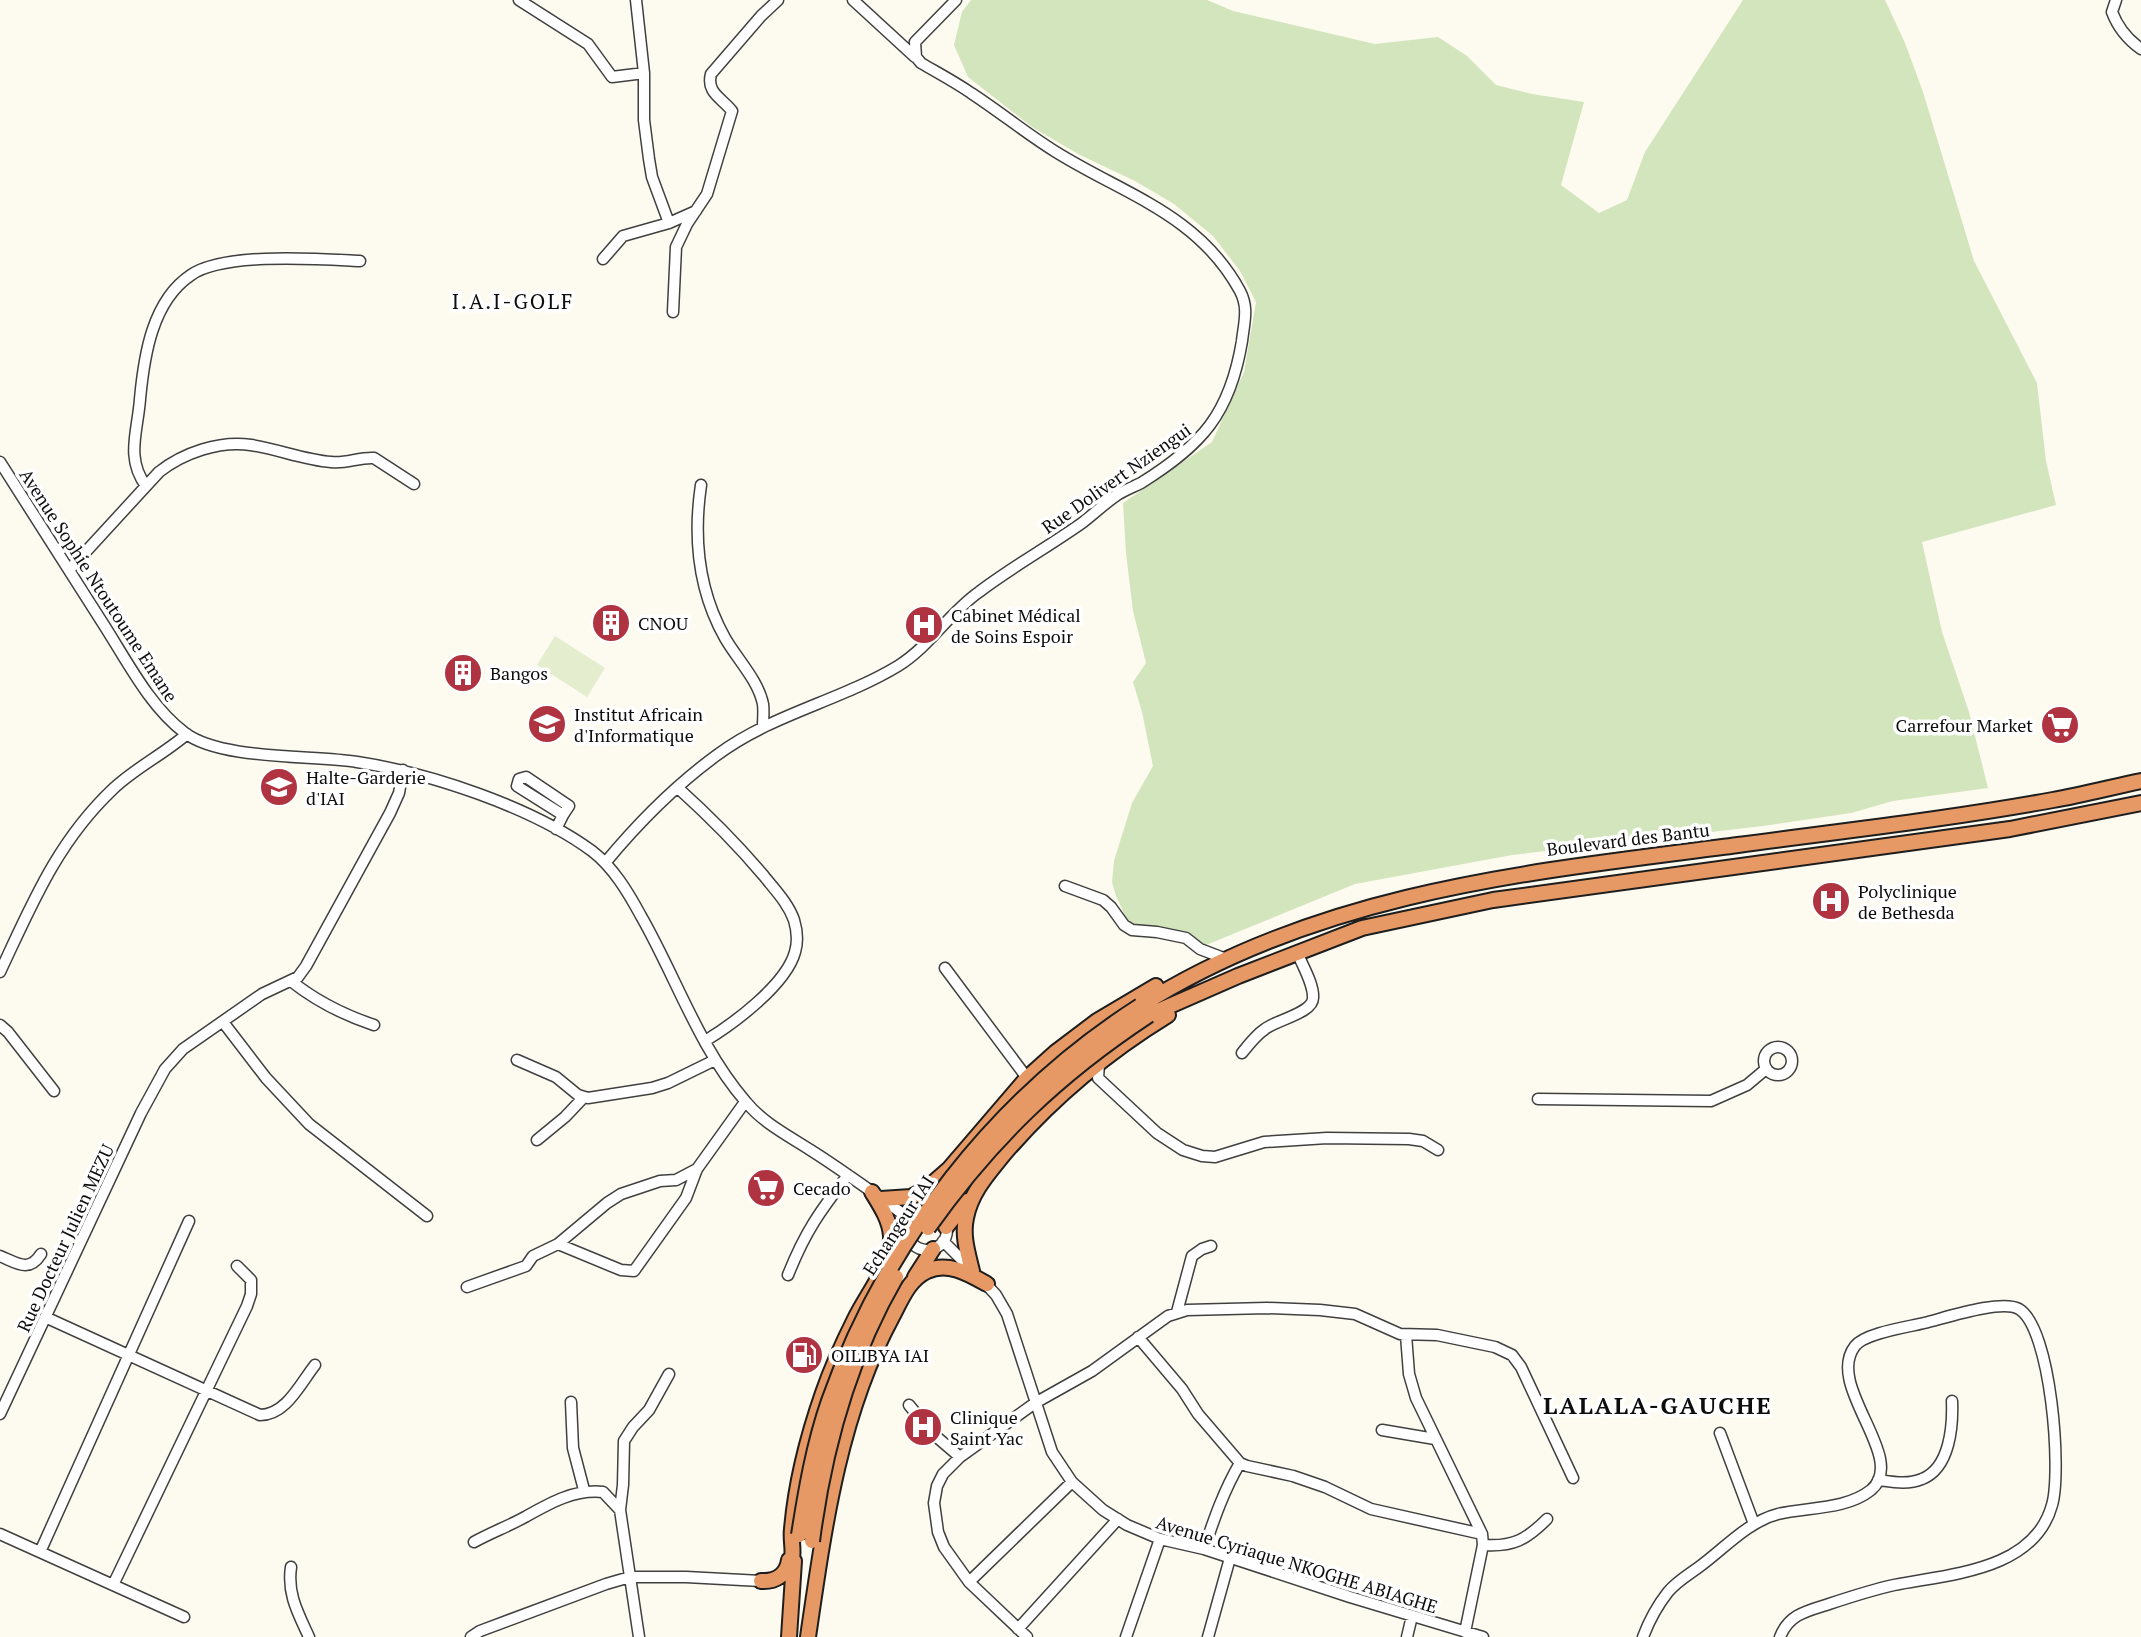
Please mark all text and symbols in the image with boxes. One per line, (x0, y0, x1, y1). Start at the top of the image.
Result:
district label: I.A.I-GOLF (452, 287, 574, 315)
street label: Rue Dolivert Nziengui (1037, 417, 1195, 539)
street label: Avenue Sophie Ntoutoume Emane (14, 464, 184, 706)
building icon: CNOU (590, 602, 632, 644)
place label: Cabinet Médical de Soins Espoir (951, 603, 1081, 648)
hospital icon: Cabinet Médical de Soins Espoir (903, 604, 945, 646)
place label: CNOU (638, 611, 688, 635)
building icon: Bangos (442, 652, 484, 694)
place label: Bangos (490, 661, 548, 685)
place label: Institut Africain d'Informatique (574, 702, 703, 747)
school or university icon: Institut Africain d'Informatique (526, 703, 568, 745)
supermarket icon: Carrefour Market (2039, 704, 2081, 746)
place label: Carrefour Market (1896, 713, 2033, 737)
place label: Halte-Garderie d'IAI (306, 765, 426, 810)
school or university icon: Halte-Garderie d'IAI (258, 766, 300, 808)
street label: Boulevard des Bantu (1545, 817, 1711, 861)
place label: Polyclinique de Bethesda (1858, 879, 1957, 924)
hospital icon: Polyclinique de Bethesda (1810, 880, 1852, 922)
street label: Rue Docteur Julien MEZU (11, 1140, 119, 1336)
supermarket icon: Cecado (745, 1167, 787, 1209)
street label: Echangeur IAI (857, 1171, 939, 1279)
place label: Cecado (793, 1176, 851, 1200)
fuel station icon: OILIBYA IAI (783, 1334, 825, 1376)
place label: OILIBYA IAI (831, 1343, 929, 1367)
district label: LALALA-GAUCHE (1543, 1389, 1773, 1421)
place label: Clinique Saint Yac (950, 1405, 1024, 1450)
hospital icon: Clinique Saint Yac (902, 1406, 944, 1448)
street label: Avenue Cyriaque NKOGHE ABIAGHE (1153, 1510, 1441, 1618)

